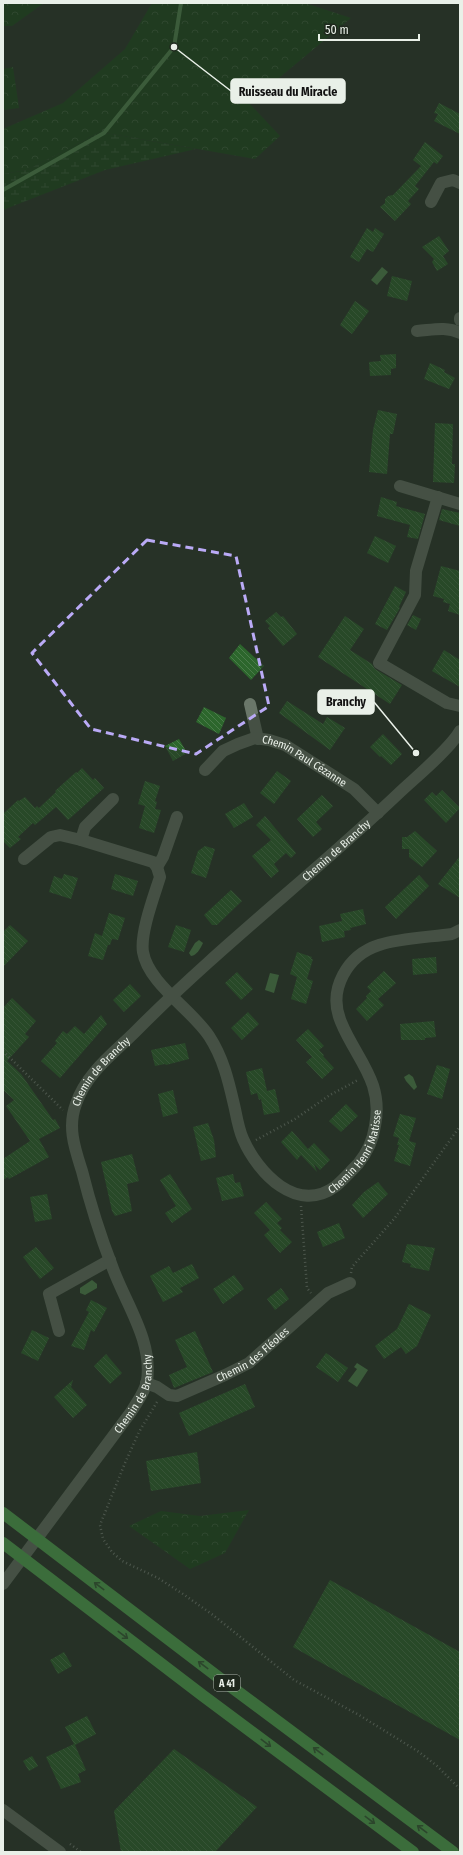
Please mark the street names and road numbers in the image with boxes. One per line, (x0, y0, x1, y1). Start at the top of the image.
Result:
street label: Chemin Paul Cézanne (261, 733, 349, 790)
street label: Chemin de Branchy (300, 817, 373, 884)
street label: Chemin de Branchy (70, 1034, 133, 1108)
street label: Chemin Henri Matisse (326, 1109, 384, 1196)
street label: Chemin des Fléoles (214, 1324, 292, 1385)
street label: Chemin de Branchy (111, 1353, 155, 1436)
road number: A 41 (214, 1675, 240, 1691)

